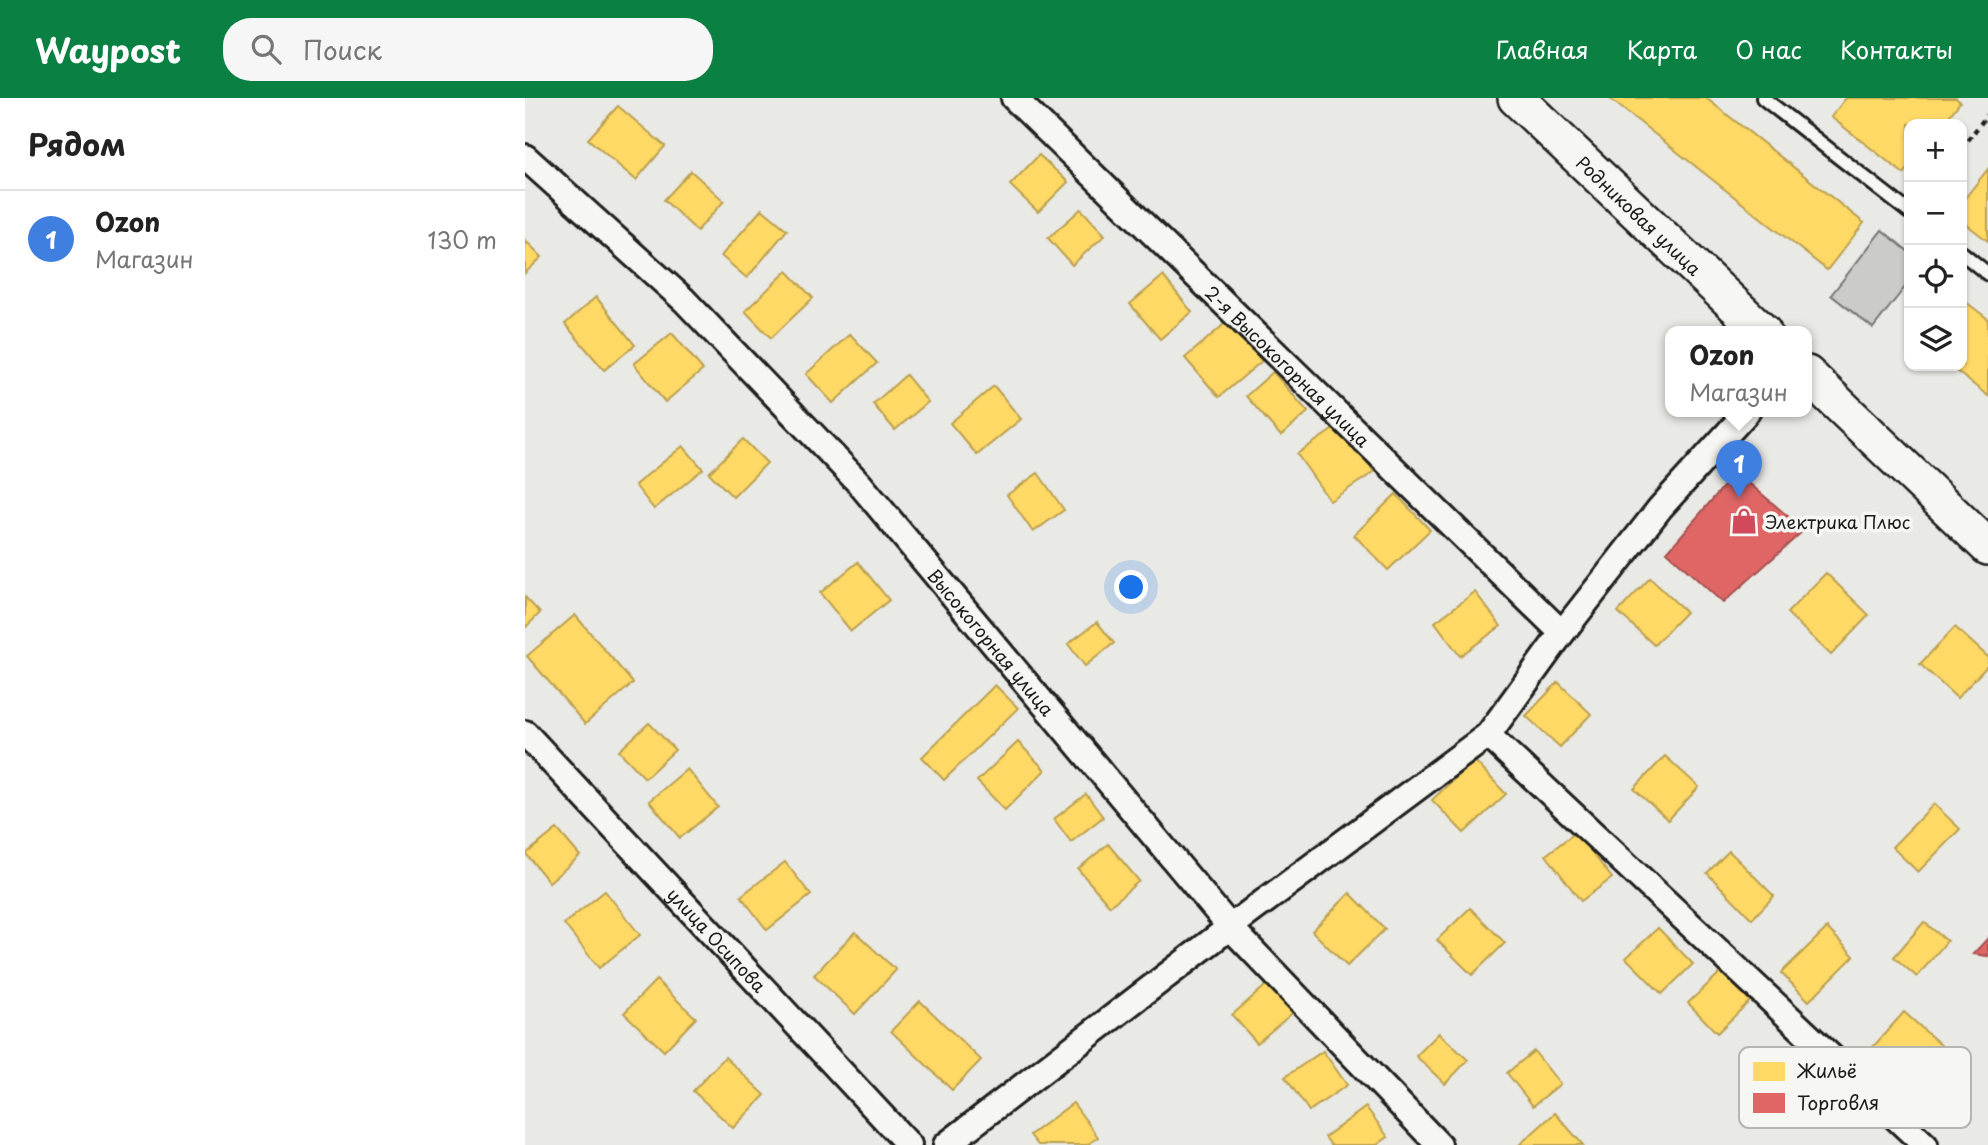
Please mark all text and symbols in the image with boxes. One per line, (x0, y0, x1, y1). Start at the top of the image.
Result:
search box (223, 18, 713, 81)
text: Waypost (35, 24, 181, 74)
icon: search (247, 30, 285, 68)
text: Поиск (303, 30, 382, 69)
text: Главная (1496, 31, 1589, 67)
text: Карта (1627, 31, 1697, 67)
text: О нас (1735, 31, 1802, 67)
text: Контакты (1840, 31, 1953, 67)
map controls (1904, 119, 1967, 371)
button: + (1904, 119, 1967, 182)
text: Рядом (28, 121, 126, 166)
street label: Родниковая улица (1571, 149, 1709, 281)
button: − (1904, 182, 1967, 245)
text: Ozon (95, 202, 160, 241)
text: 1 (46, 222, 57, 257)
text: 130 m (427, 222, 497, 257)
text: Магазин (95, 241, 194, 276)
button: locate (1904, 245, 1967, 308)
street label: 2-я Высокогорная улица (1199, 279, 1377, 453)
button: layers (1904, 308, 1967, 371)
popup (1665, 326, 1812, 417)
text: Ozon (1689, 335, 1755, 374)
text: Магазин (1689, 374, 1788, 409)
pin: 1 (1716, 440, 1762, 498)
shop icon: Электрика Плюс (1729, 506, 1759, 536)
place label: Электрика Плюс (1765, 508, 1910, 535)
street label: Высокогорная улица (922, 562, 1062, 722)
your location (1114, 570, 1148, 604)
street label: улица Осипова (661, 881, 774, 998)
legend (1739, 1047, 1971, 1128)
text: Жильё (1796, 1056, 1857, 1084)
text: Торговля (1797, 1088, 1879, 1116)

